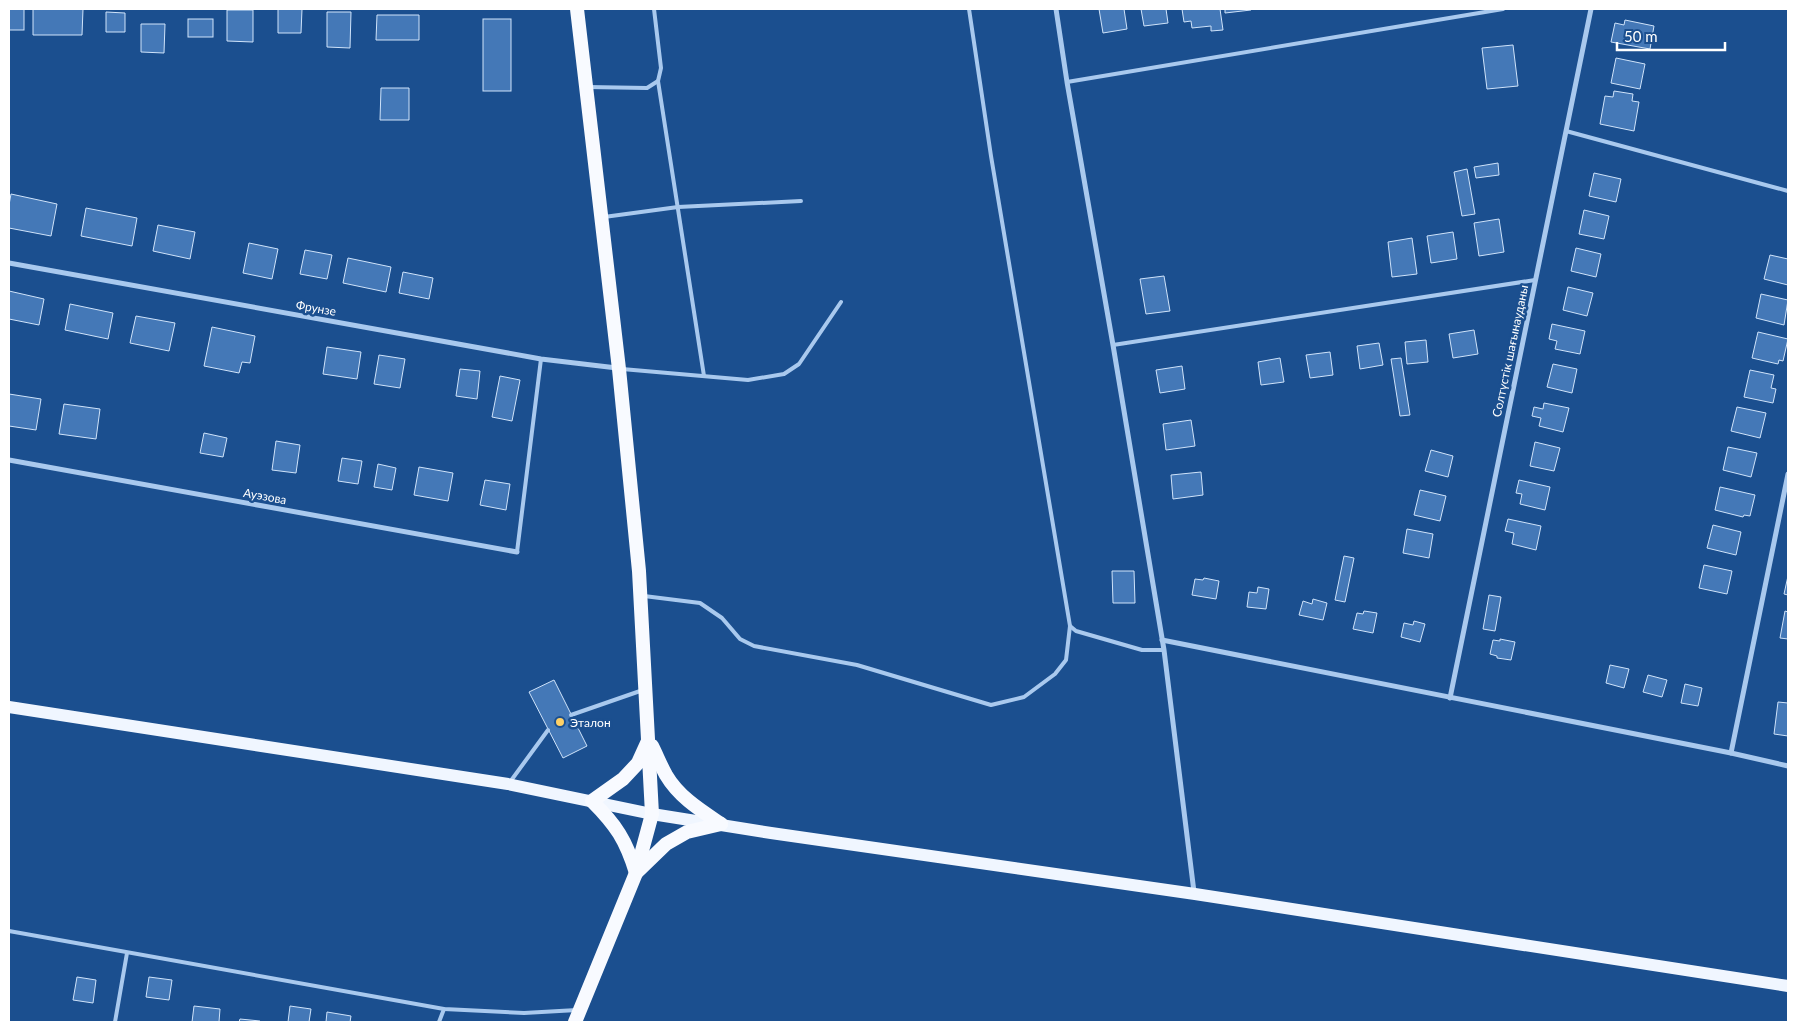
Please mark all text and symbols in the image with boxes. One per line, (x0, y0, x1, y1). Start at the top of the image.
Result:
scale bar (1617, 20, 1724, 52)
text: 50 m (1624, 27, 1658, 45)
street label: Солтүстік шағынауданы (1489, 284, 1531, 418)
street label: Фрунзе (295, 297, 337, 319)
street label: Ауэзова (242, 485, 288, 507)
place label: Эталон (570, 715, 611, 730)
marker: Эталон (554, 716, 566, 728)

